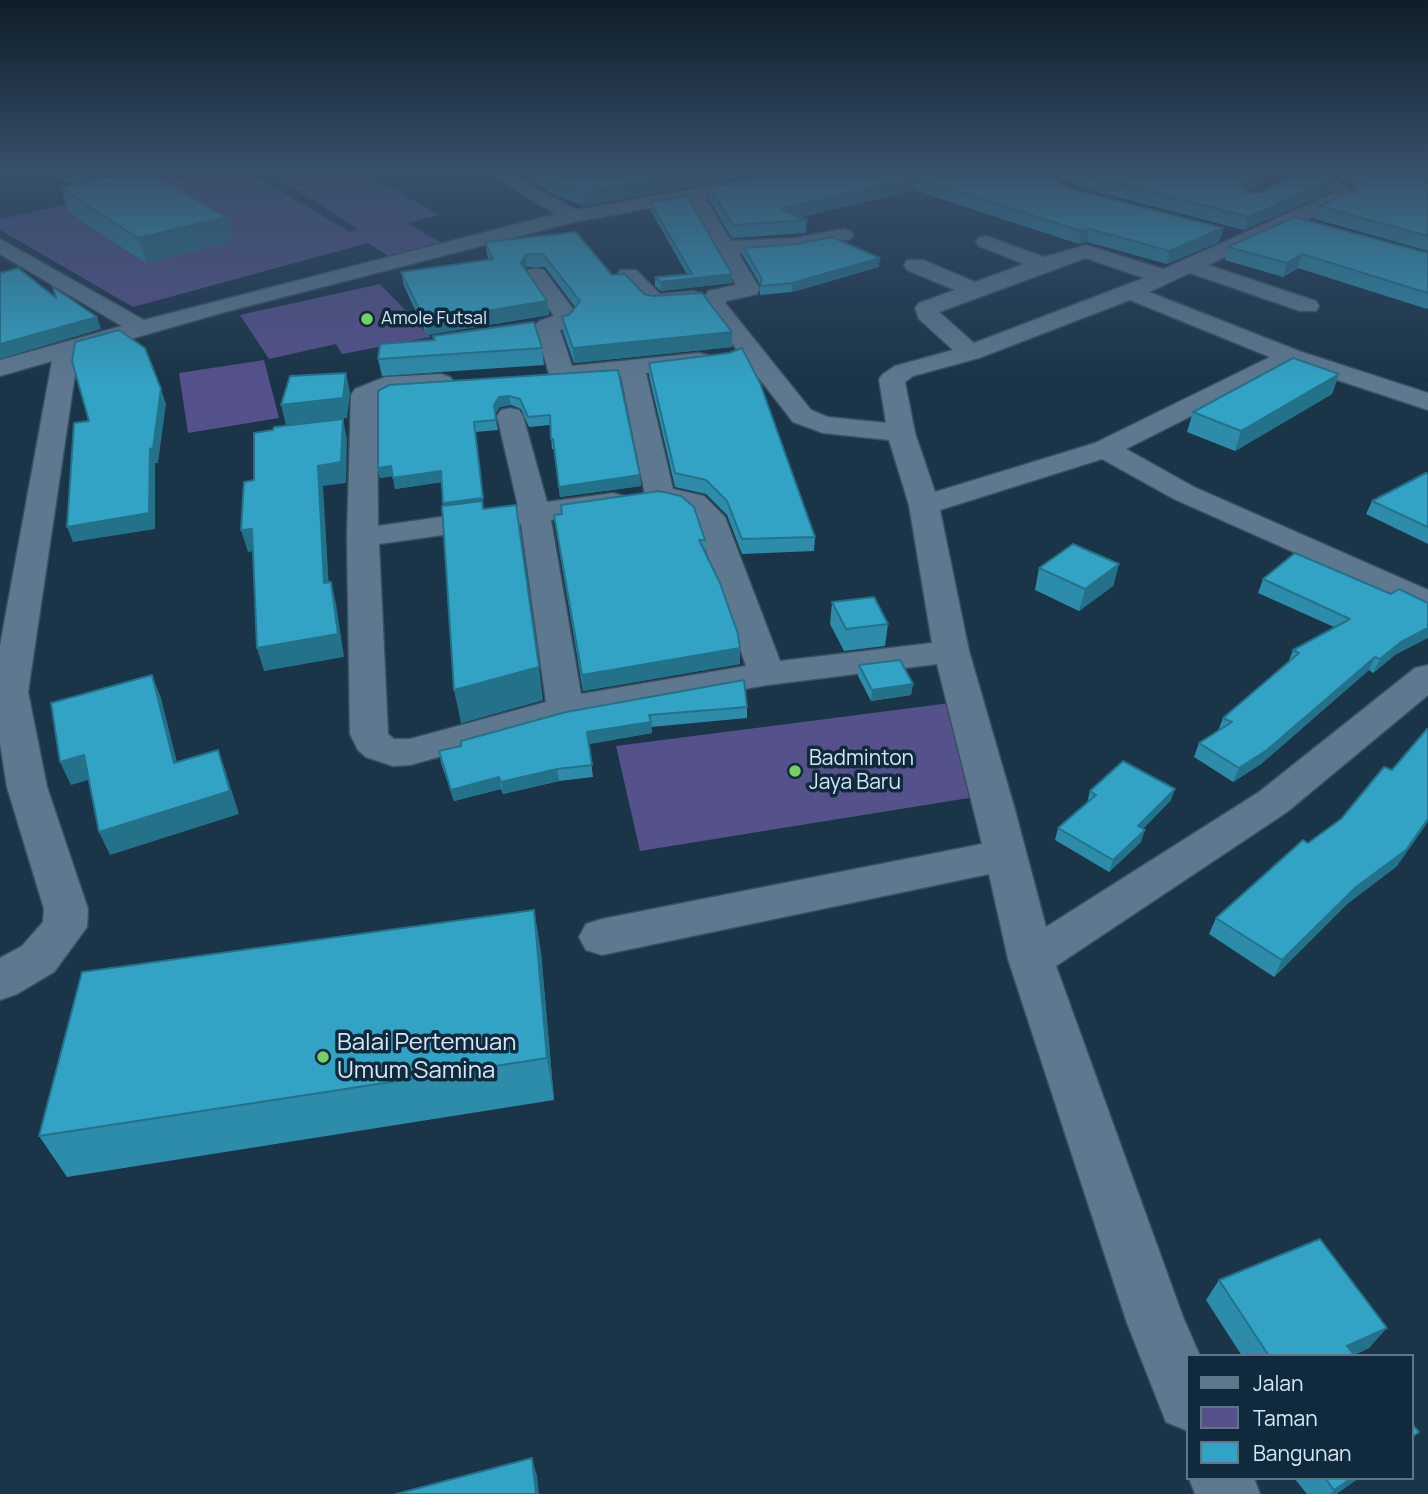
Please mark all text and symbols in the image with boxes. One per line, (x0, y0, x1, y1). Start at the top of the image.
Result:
place label: Amole Futsal (381, 308, 487, 330)
marker: Amole Futsal (359, 311, 375, 327)
place label: Badminton Jaya Baru (809, 746, 914, 796)
marker: Badminton Jaya Baru (787, 763, 803, 779)
place label: Balai Pertemuan Umum Samina (337, 1029, 516, 1085)
marker: Balai Pertemuan Umum Samina (315, 1049, 331, 1065)
legend (1186, 1354, 1414, 1480)
text: Jalan (1253, 1369, 1303, 1397)
text: Taman (1253, 1404, 1318, 1432)
text: Bangunan (1253, 1439, 1352, 1467)

